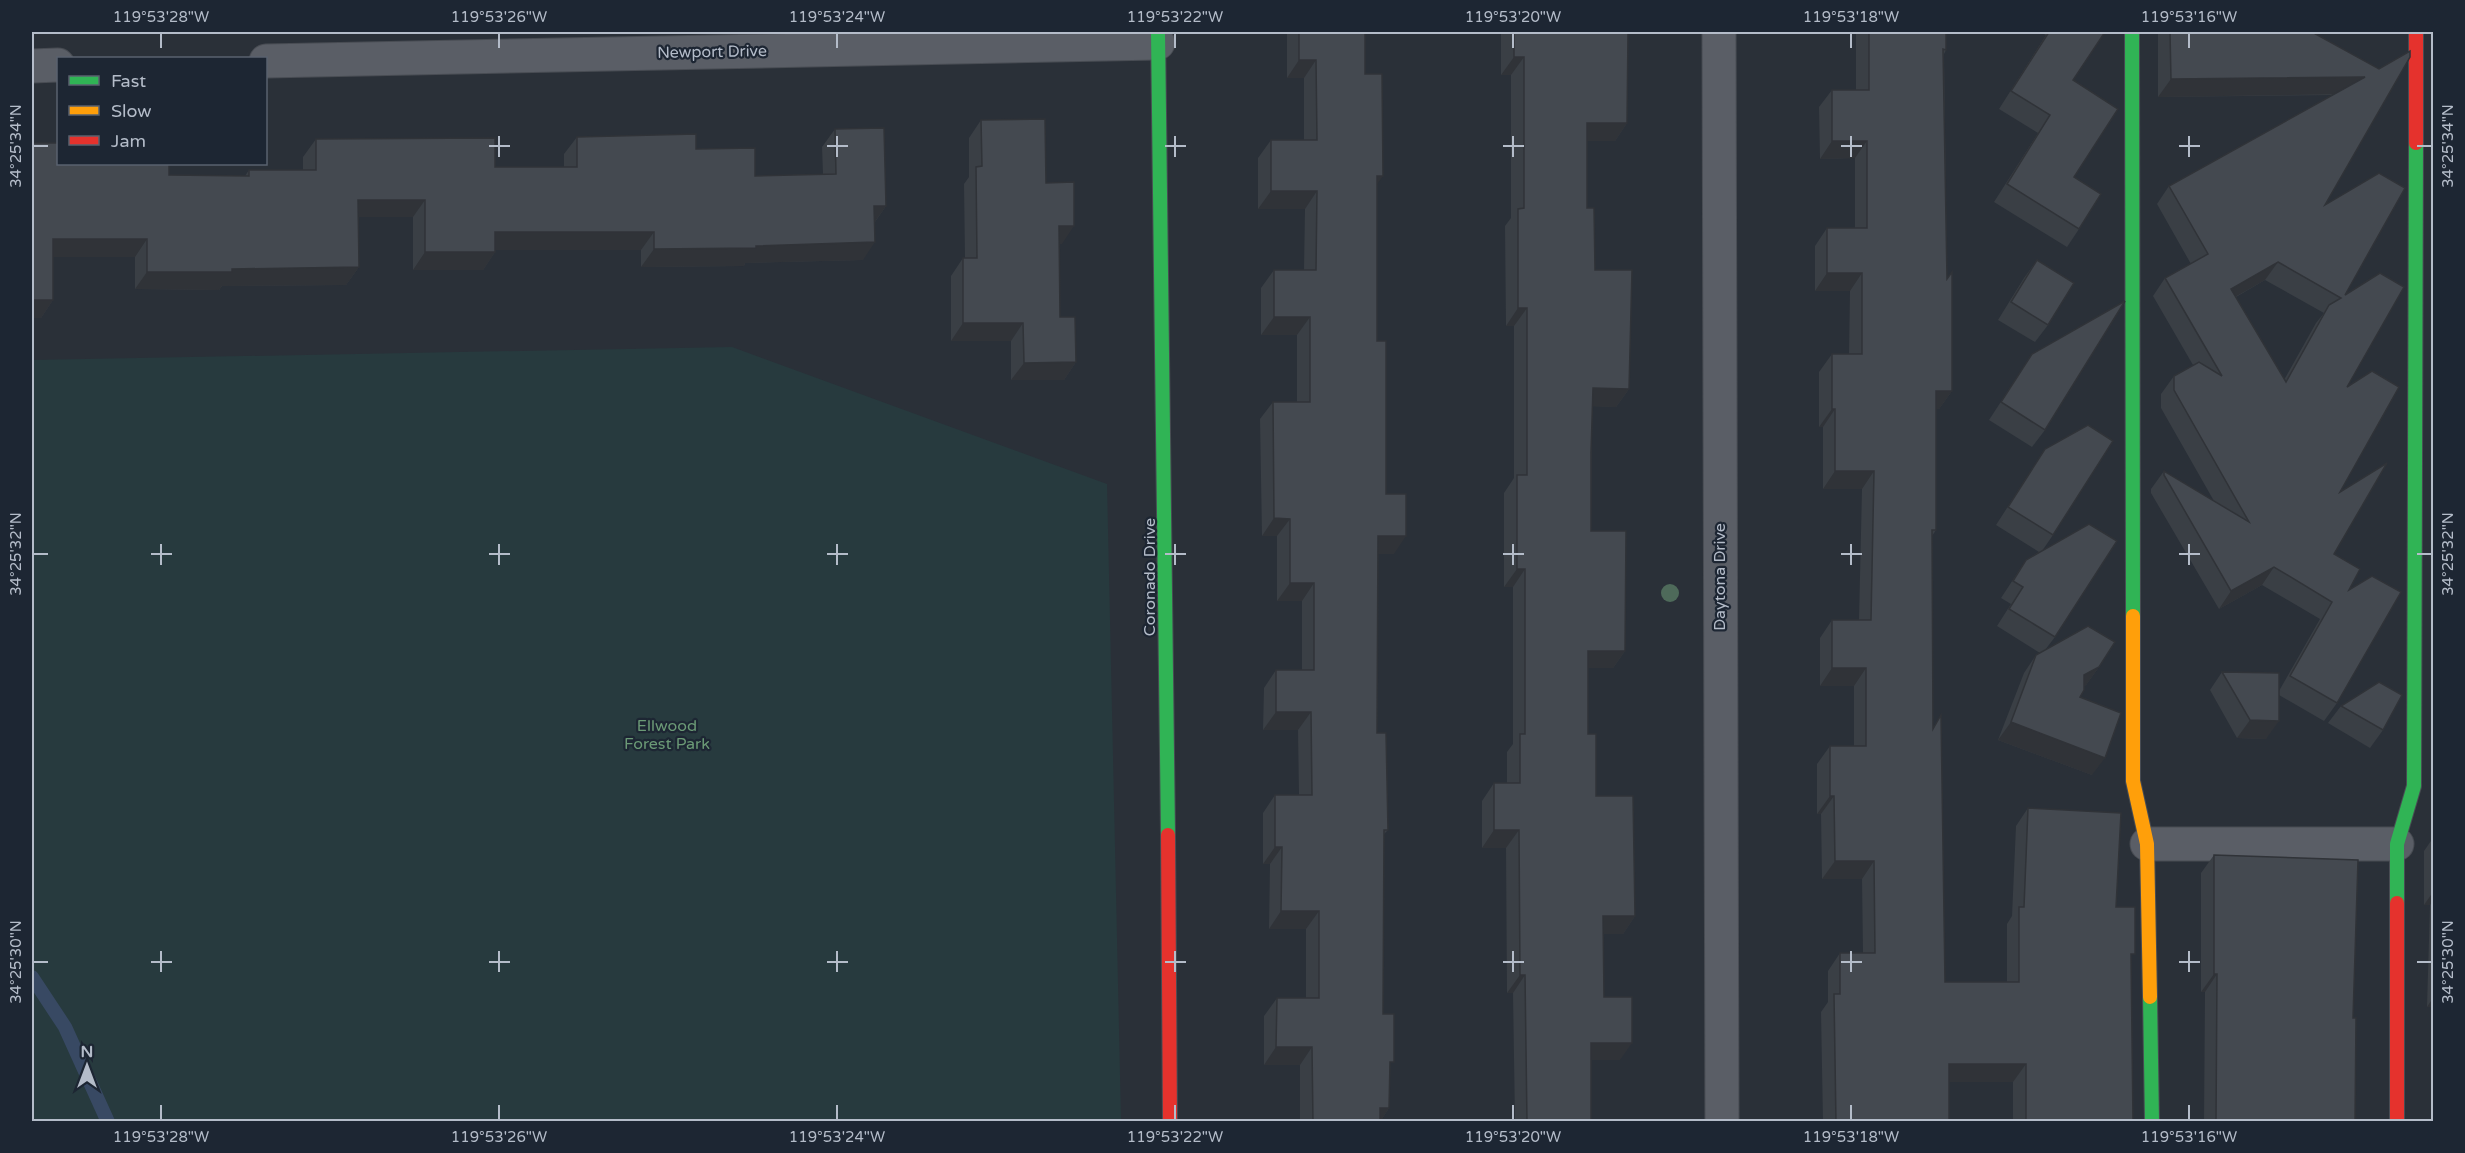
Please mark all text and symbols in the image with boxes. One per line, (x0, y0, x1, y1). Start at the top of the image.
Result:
text: 119°53'28"W (113, 8, 209, 26)
text: 119°53'26"W (451, 8, 547, 26)
text: 119°53'24"W (789, 8, 885, 26)
text: 119°53'22"W (1127, 8, 1223, 26)
text: 119°53'20"W (1465, 8, 1561, 26)
text: 119°53'18"W (1803, 8, 1899, 26)
text: 119°53'16"W (2141, 8, 2237, 26)
street label: Newport Drive (657, 41, 767, 63)
legend (57, 57, 267, 165)
text: Fast (111, 70, 146, 92)
text: Slow (111, 100, 152, 122)
text: 34°25'34"N (7, 104, 25, 188)
text: 34°25'34"N (2439, 104, 2457, 188)
text: Jam (111, 130, 146, 152)
text: 34°25'32"N (7, 512, 25, 596)
text: 34°25'32"N (2439, 512, 2457, 596)
street label: Coronado Drive (1140, 518, 1160, 636)
street label: Daytona Drive (1710, 523, 1730, 631)
park label: Ellwood Forest Park (624, 716, 710, 754)
text: 34°25'30"N (7, 920, 25, 1004)
text: 34°25'30"N (2439, 920, 2457, 1004)
north arrow (57, 1036, 117, 1096)
text: N (81, 1042, 93, 1062)
text: 119°53'28"W (113, 1128, 209, 1146)
text: 119°53'26"W (451, 1128, 547, 1146)
text: 119°53'24"W (789, 1128, 885, 1146)
text: 119°53'22"W (1127, 1128, 1223, 1146)
text: 119°53'20"W (1465, 1128, 1561, 1146)
text: 119°53'18"W (1803, 1128, 1899, 1146)
text: 119°53'16"W (2141, 1128, 2237, 1146)

